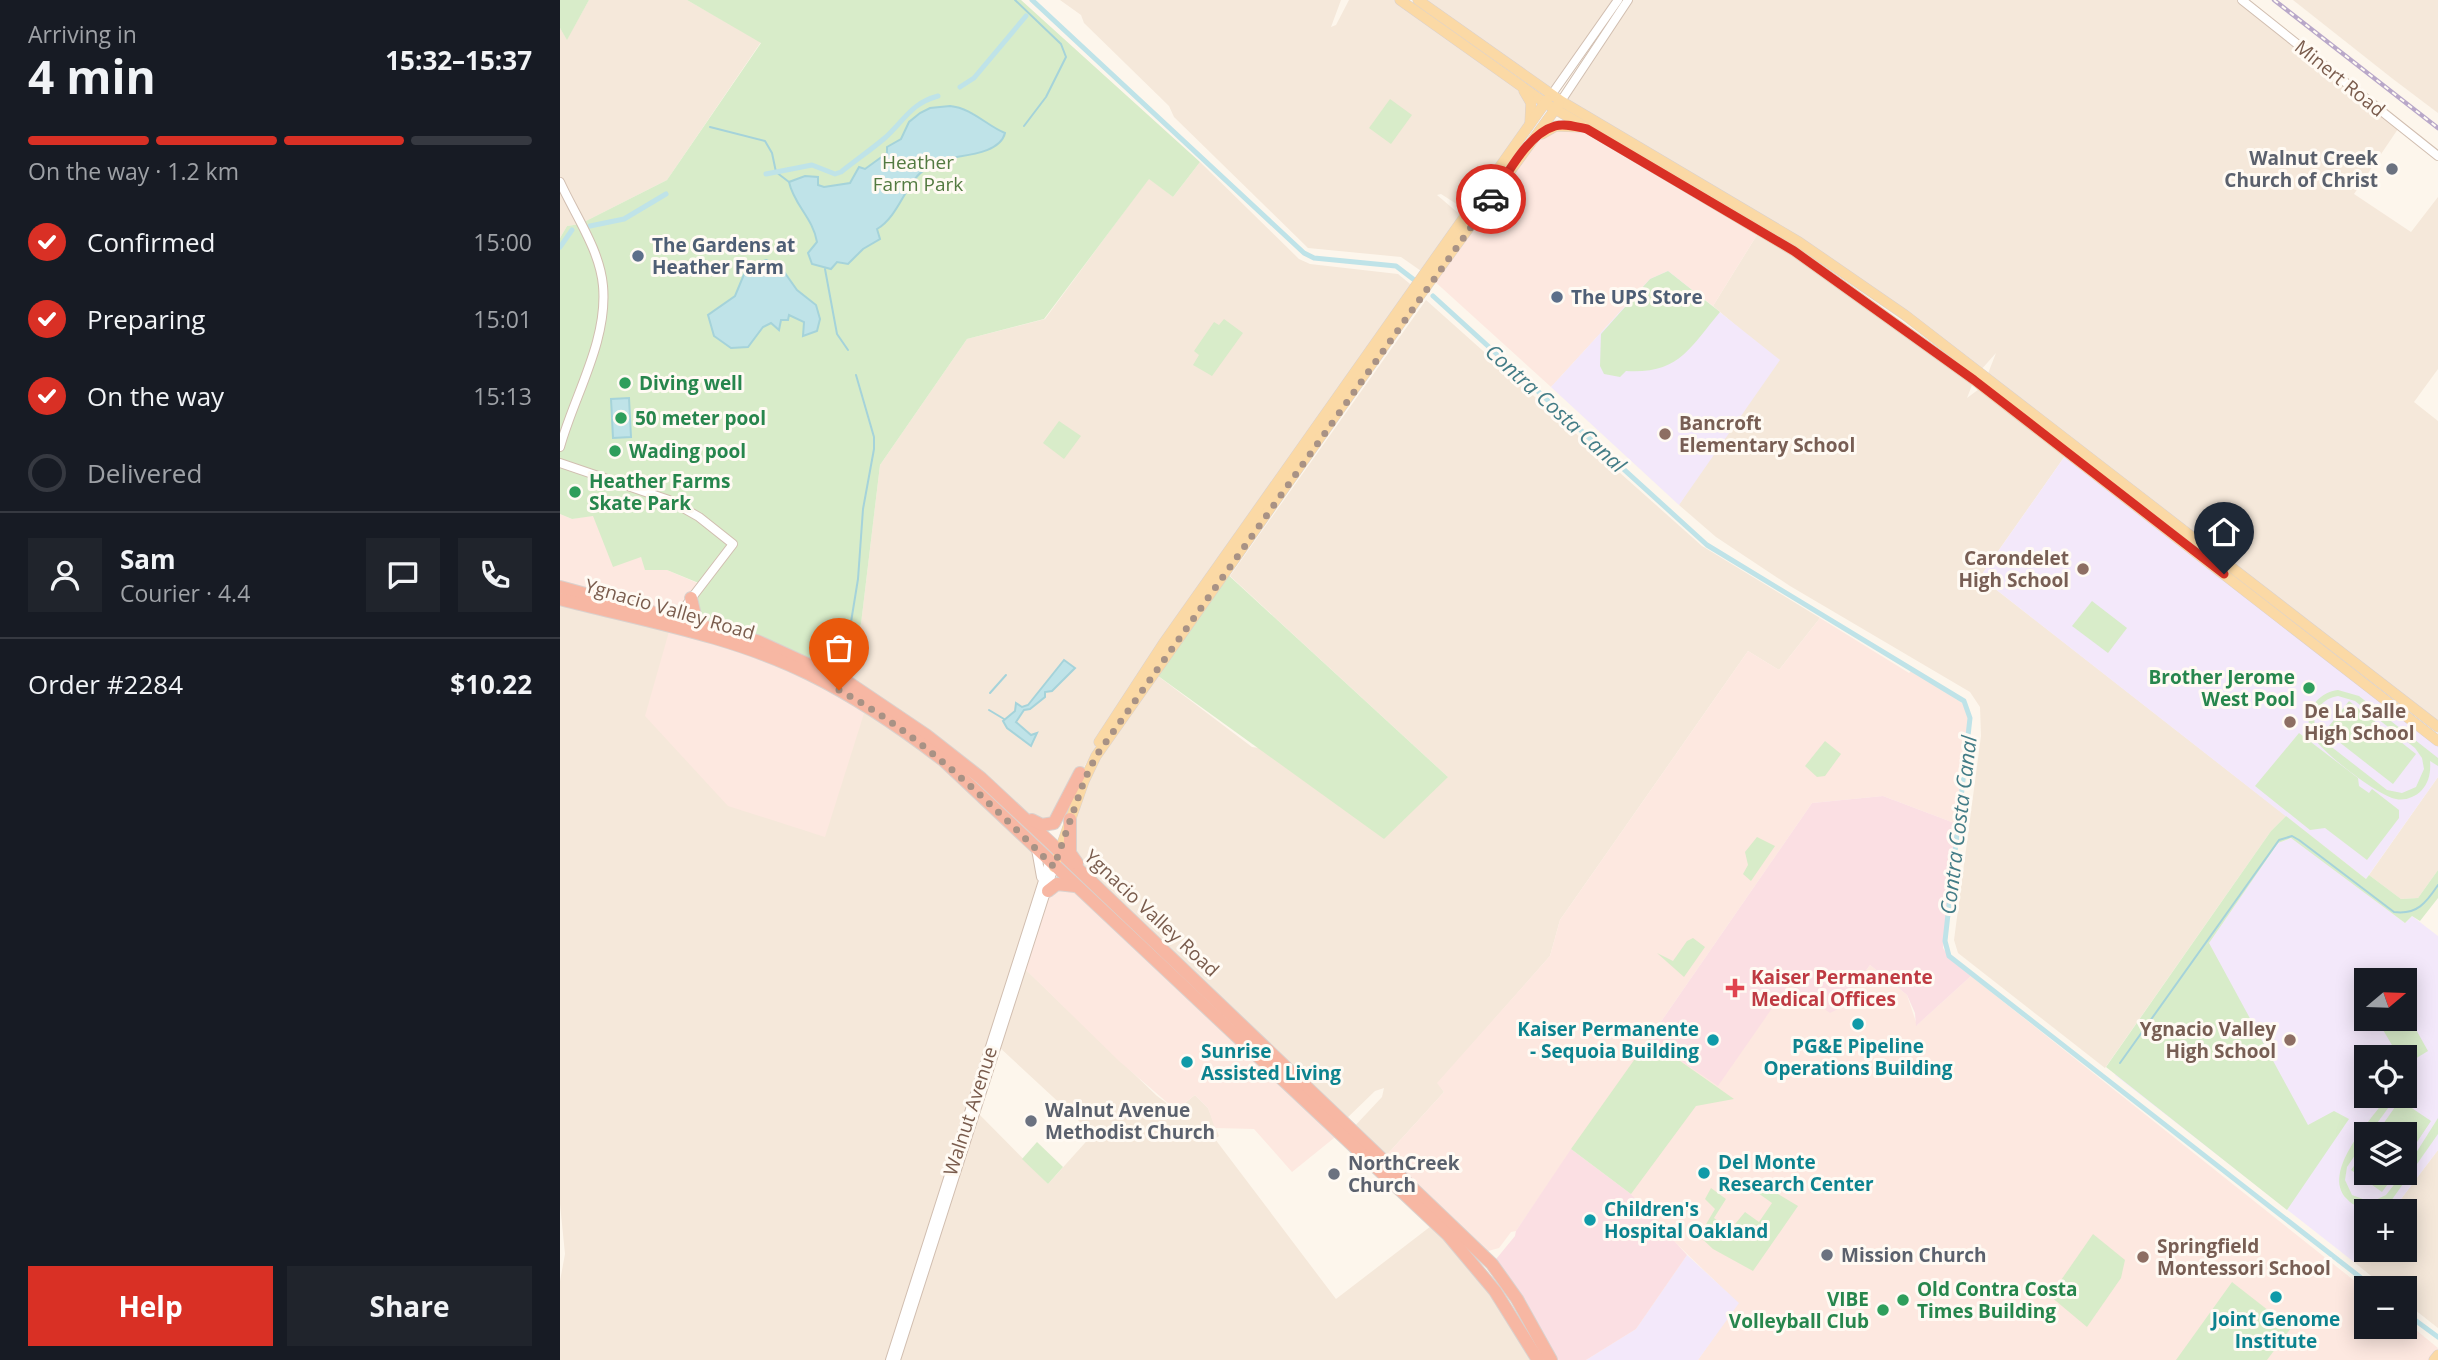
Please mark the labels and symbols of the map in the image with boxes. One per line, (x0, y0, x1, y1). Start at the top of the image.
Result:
street label: Minert Road (2289, 34, 2391, 122)
place label: Walnut Creek Church of Christ (2224, 145, 2378, 193)
park label: Heather Farm Park (873, 149, 963, 197)
marker: Walnut Creek Church of Christ (2384, 161, 2400, 177)
courier (1456, 164, 1526, 234)
place label: The Gardens at Heather Farm (652, 232, 795, 280)
marker: The Gardens at Heather Farm (630, 248, 646, 264)
place label: The UPS Store (1571, 284, 1703, 310)
marker: The UPS Store (1549, 289, 1565, 305)
water label: Contra Costa Canal (1480, 337, 1633, 479)
place label: Diving well (639, 370, 743, 396)
marker: Diving well (617, 375, 633, 391)
place label: 50 meter pool (635, 405, 766, 431)
marker: 50 meter pool (613, 410, 629, 426)
place label: Bancroft Elementary School (1679, 410, 1855, 458)
marker: Bancroft Elementary School (1657, 426, 1673, 442)
place label: Wading pool (629, 438, 746, 464)
marker: Wading pool (607, 443, 623, 459)
place label: Heather Farms Skate Park (589, 468, 730, 516)
marker: Heather Farms Skate Park (567, 484, 583, 500)
pin (2194, 502, 2254, 574)
place label: Carondelet High School (1958, 545, 2069, 593)
marker: Carondelet High School (2075, 561, 2091, 577)
street label: Ygnacio Valley Road (582, 572, 758, 646)
pin (809, 618, 869, 690)
place label: Brother Jerome West Pool (2149, 664, 2295, 712)
marker: Brother Jerome West Pool (2301, 680, 2317, 696)
place label: De La Salle High School (2304, 698, 2415, 746)
marker: De La Salle High School (2282, 714, 2298, 730)
water label: Contra Costa Canal (1933, 733, 1983, 916)
street label: Ygnacio Valley Road (1079, 844, 1225, 982)
place label: Kaiser Permanente Medical Offices (1751, 964, 1933, 1012)
north arrow (2354, 968, 2417, 1031)
marker: Kaiser Permanente Medical Offices (1725, 978, 1745, 998)
place label: Kaiser Permanente - Sequoia Building (1517, 1016, 1699, 1064)
marker: PG&E Pipeline Operations Building (1850, 1016, 1866, 1032)
place label: Ygnacio Valley High School (2140, 1016, 2276, 1064)
marker: Kaiser Permanente - Sequoia Building (1705, 1032, 1721, 1048)
marker: Ygnacio Valley High School (2282, 1032, 2298, 1048)
place label: PG&E Pipeline Operations Building (1763, 1033, 1953, 1081)
place label: Sunrise Assisted Living (1201, 1038, 1341, 1086)
street label: Walnut Avenue (937, 1043, 1003, 1179)
marker: Sunrise Assisted Living (1179, 1054, 1195, 1070)
place label: Walnut Avenue Methodist Church (1045, 1097, 1215, 1145)
marker: Walnut Avenue Methodist Church (1023, 1113, 1039, 1129)
place label: Del Monte Research Center (1718, 1149, 1874, 1197)
place label: NorthCreek Church (1348, 1150, 1460, 1198)
marker: Del Monte Research Center (1696, 1165, 1712, 1181)
marker: NorthCreek Church (1326, 1166, 1342, 1182)
place label: Children's Hospital Oakland (1604, 1196, 1768, 1244)
marker: Children's Hospital Oakland (1582, 1212, 1598, 1228)
place label: Springfield Montessori School (2157, 1233, 2331, 1281)
place label: Mission Church (1841, 1242, 1987, 1268)
marker: Mission Church (1819, 1247, 1835, 1263)
marker: Springfield Montessori School (2135, 1249, 2151, 1265)
place label: Old Contra Costa Times Building (1917, 1276, 2078, 1324)
place label: VIBE Volleyball Club (1729, 1286, 1869, 1334)
marker: Joint Genome Institute (2268, 1289, 2284, 1305)
marker: Old Contra Costa Times Building (1895, 1292, 1911, 1308)
marker: VIBE Volleyball Club (1875, 1302, 1891, 1318)
place label: Joint Genome Institute (2210, 1306, 2340, 1354)

